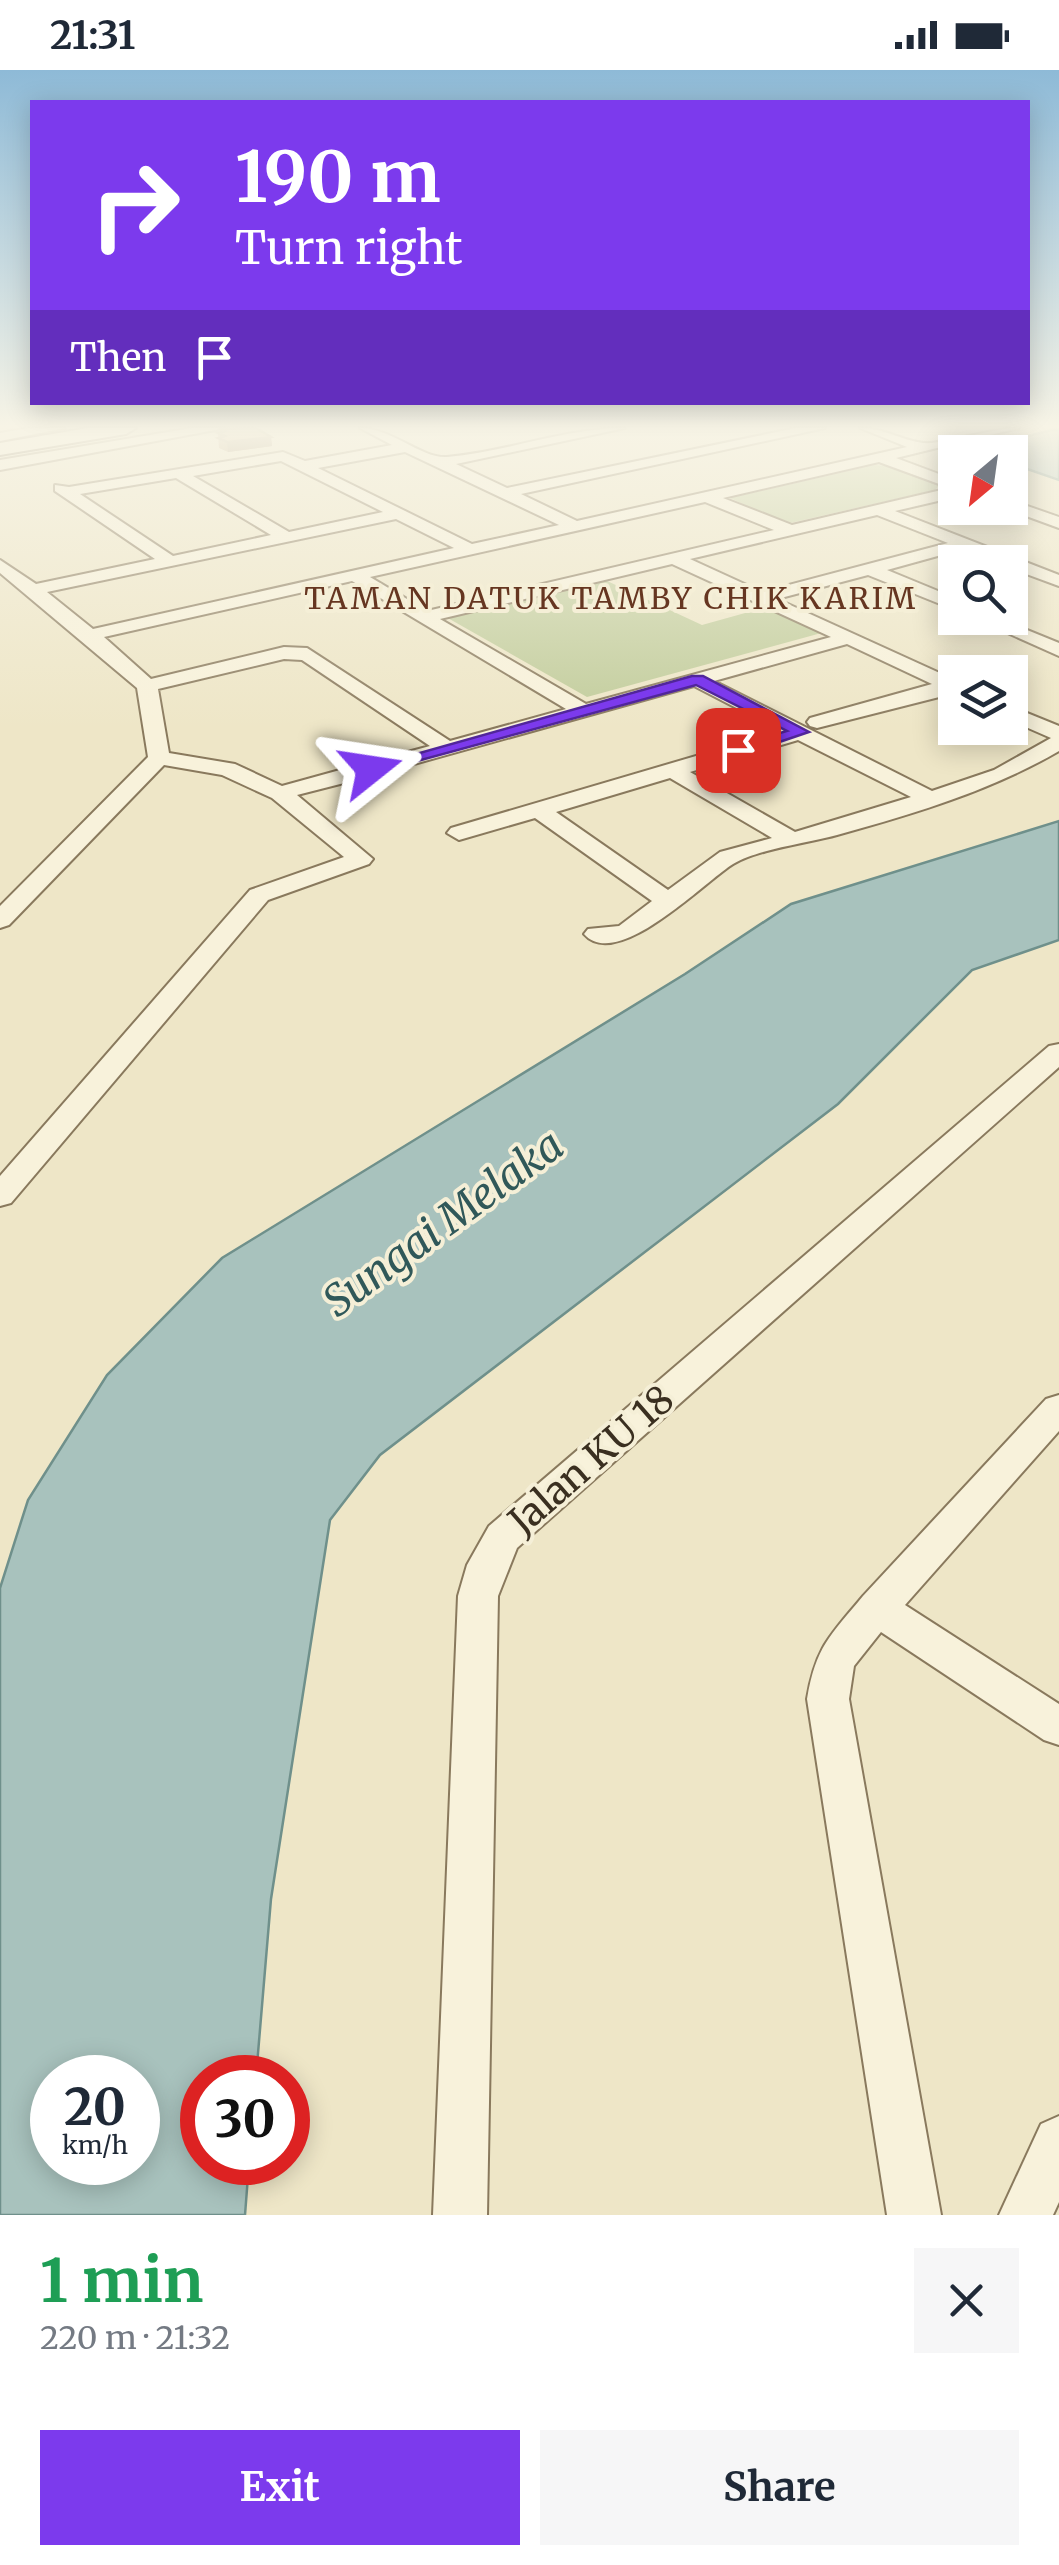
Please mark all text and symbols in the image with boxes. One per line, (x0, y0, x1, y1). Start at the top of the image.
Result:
text: 21:31 (50, 12, 135, 59)
text: 190 m (235, 133, 441, 221)
icon: right (70, 140, 200, 270)
text: Turn right (235, 220, 463, 276)
icon: arrive (187, 330, 242, 385)
text: Then (70, 334, 167, 381)
north arrow (938, 435, 1028, 525)
map controls (938, 435, 1028, 745)
button: search (938, 545, 1028, 635)
district label: TAMAN DATUK TAMBY CHIK KARIM (304, 579, 918, 617)
button: layers (938, 655, 1028, 745)
pin (696, 708, 781, 793)
position arrow (319, 717, 423, 821)
icon: arrive (711, 723, 766, 778)
water label: Sungai Melaka (313, 1119, 573, 1327)
street label: Jalan KU 18 (498, 1376, 683, 1545)
speed limit sign: 30 (180, 2055, 310, 2185)
text: 20 (64, 2076, 126, 2139)
text: km/h (62, 2129, 128, 2161)
text: 1 min (40, 2243, 203, 2318)
button: close (914, 2248, 1019, 2353)
text: 220 m · 21:32 (40, 2318, 230, 2358)
button: Exit (40, 2430, 520, 2545)
button: Share (540, 2430, 1019, 2545)

